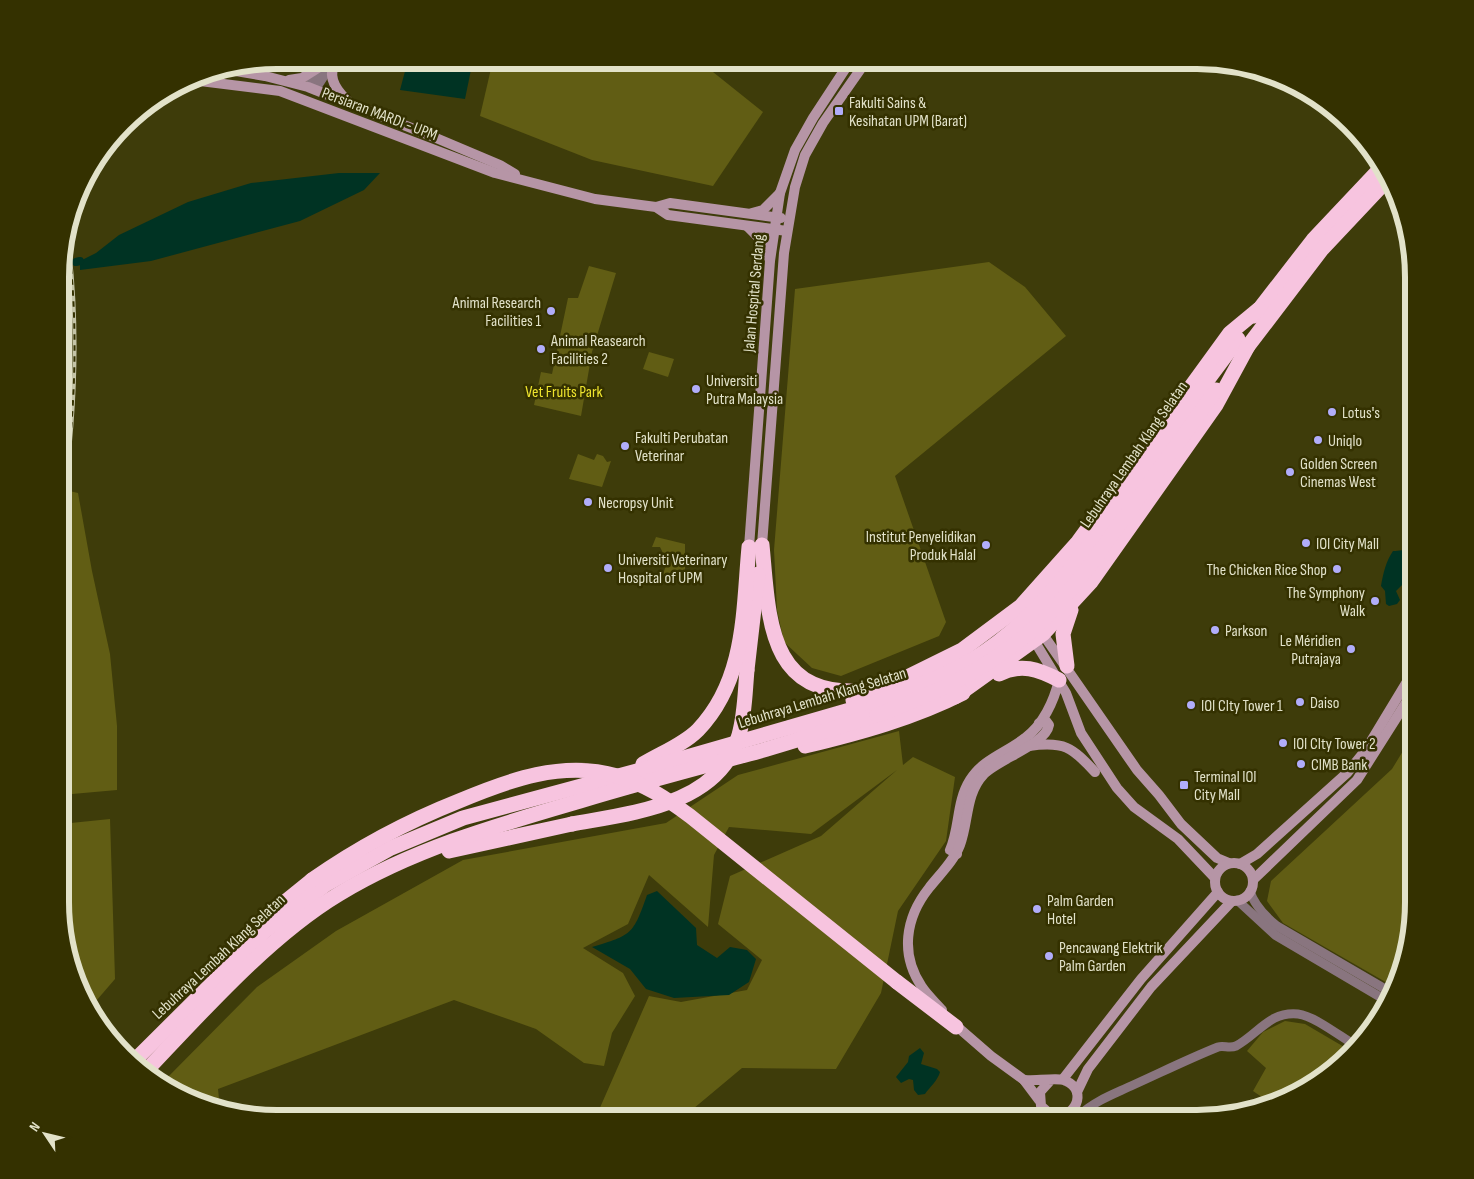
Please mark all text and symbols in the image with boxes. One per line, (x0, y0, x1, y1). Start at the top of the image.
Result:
street label: Persiaran MARDI - UPM (319, 84, 440, 145)
place label: Fakulti Sains & Kesihatan UPM (Barat) (849, 94, 967, 131)
marker: Fakulti Sains & Kesihatan UPM (Barat) (833, 105, 845, 117)
street label: Jalan Hospital Serdang (740, 233, 769, 354)
place label: Animal Research Facilities 1 (452, 294, 541, 331)
marker: Animal Research Facilities 1 (545, 305, 557, 317)
place label: Animal Reasearch Facilities 2 (550, 332, 646, 369)
marker: Animal Reasearch Facilities 2 (535, 343, 547, 355)
place label: Universiti Putra Malaysia (706, 372, 783, 409)
street label: Lebuhraya Lembah Klang Selatan (1076, 378, 1192, 532)
park label: Vet Fruits Park (525, 383, 603, 402)
marker: Universiti Putra Malaysia (690, 383, 702, 395)
place label: Lotus's (1342, 404, 1380, 423)
marker: Lotus's (1326, 406, 1338, 418)
place label: Fakulti Perubatan Veterinar (635, 429, 728, 466)
place label: Uniqlo (1328, 432, 1362, 451)
marker: Uniqlo (1312, 434, 1324, 446)
marker: Fakulti Perubatan Veterinar (619, 440, 631, 452)
place label: Golden Screen Cinemas West (1300, 455, 1377, 492)
marker: Golden Screen Cinemas West (1284, 466, 1296, 478)
place label: Necropsy Unit (598, 494, 674, 513)
marker: Necropsy Unit (582, 496, 594, 508)
place label: Institut Penyelidikan Produk Halal (866, 528, 976, 565)
place label: IOI City Mall (1316, 535, 1379, 554)
marker: IOI City Mall (1300, 537, 1312, 549)
marker: Institut Penyelidikan Produk Halal (980, 539, 992, 551)
place label: Universiti Veterinary Hospital of UPM (618, 551, 727, 588)
place label: The Chicken Rice Shop (1207, 561, 1327, 580)
marker: Universiti Veterinary Hospital of UPM (602, 562, 614, 574)
marker: The Chicken Rice Shop (1331, 563, 1343, 575)
place label: The Symphony Walk (1286, 584, 1365, 621)
marker: The Symphony Walk (1369, 595, 1381, 607)
place label: Parkson (1225, 622, 1267, 641)
marker: Parkson (1209, 624, 1221, 636)
place label: Le Méridien Putrajaya (1280, 632, 1341, 669)
marker: Le Méridien Putrajaya (1345, 643, 1357, 655)
street label: Lebuhraya Lembah Klang Selatan (736, 664, 909, 733)
place label: Daiso (1310, 694, 1339, 713)
marker: Daiso (1294, 696, 1306, 708)
place label: IOI CIty Tower 1 (1201, 697, 1283, 716)
marker: IOI CIty Tower 1 (1185, 699, 1197, 711)
place label: IOI CIty Tower 2 (1293, 735, 1376, 754)
marker: IOI CIty Tower 2 (1277, 737, 1289, 749)
place label: CIMB Bank (1311, 756, 1367, 775)
marker: CIMB Bank (1295, 758, 1307, 770)
place label: Terminal IOI City Mall (1194, 768, 1257, 805)
marker: Terminal IOI City Mall (1178, 779, 1190, 791)
street label: Lebuhraya Lembah Klang Selatan (149, 891, 289, 1024)
place label: Palm Garden Hotel (1047, 892, 1114, 929)
marker: Palm Garden Hotel (1031, 903, 1043, 915)
place label: Pencawang Elektrik Palm Garden (1059, 939, 1163, 976)
marker: Pencawang Elektrik Palm Garden (1043, 950, 1055, 962)
north arrow (20, 1109, 70, 1159)
text: N (26, 1119, 44, 1135)

